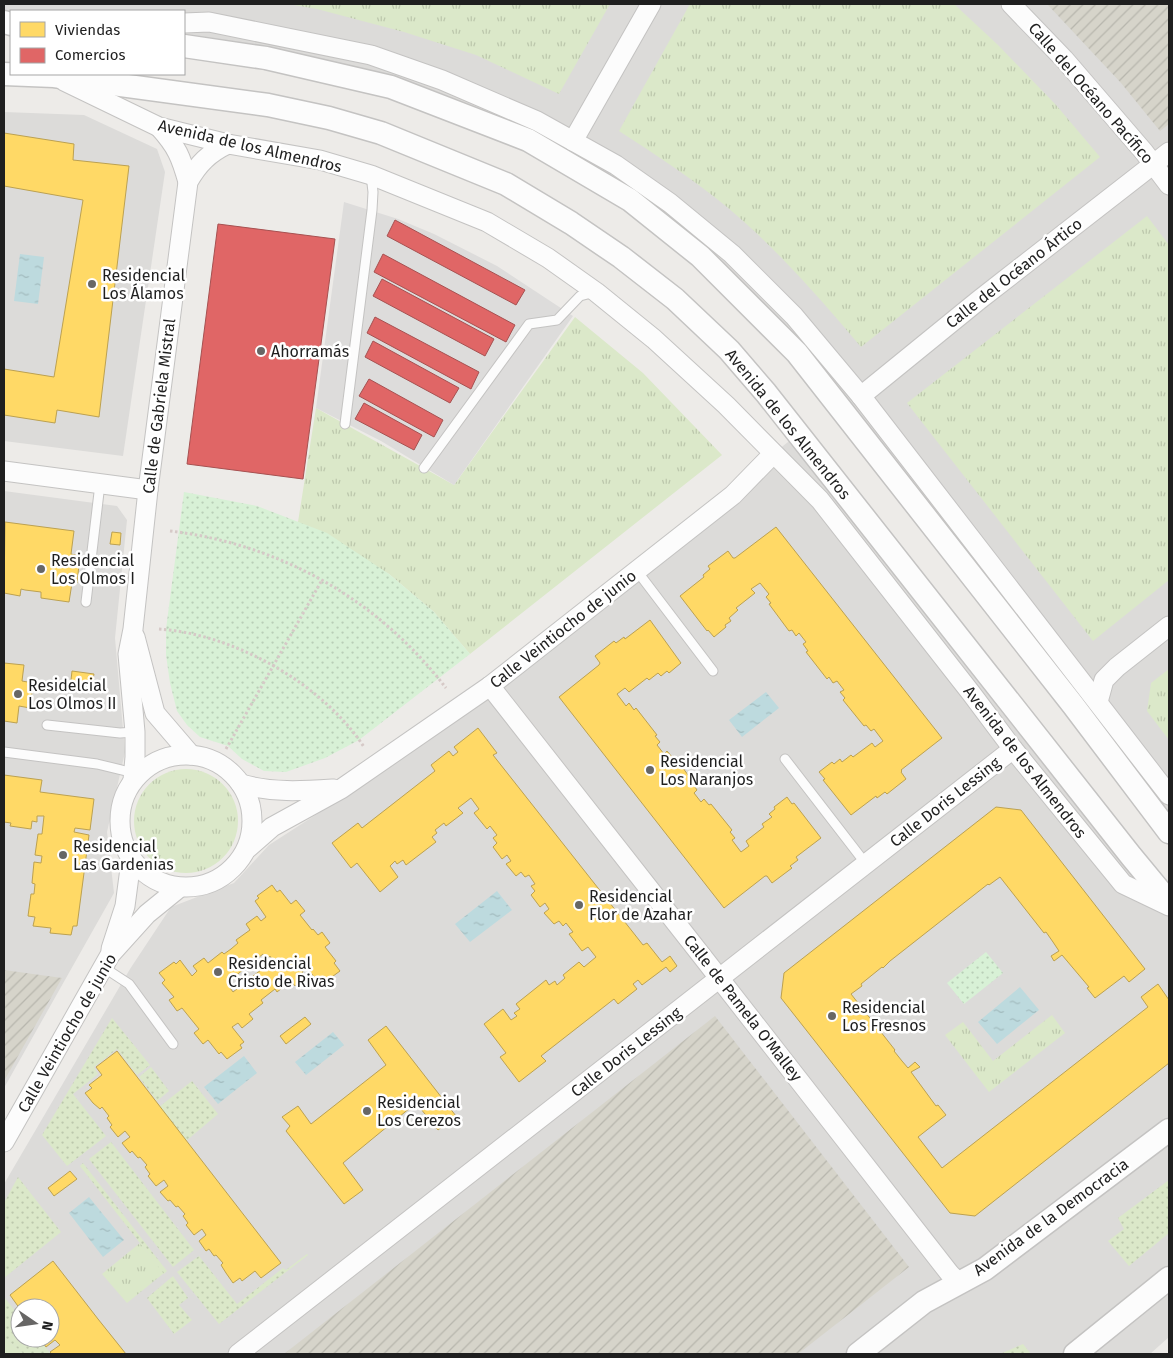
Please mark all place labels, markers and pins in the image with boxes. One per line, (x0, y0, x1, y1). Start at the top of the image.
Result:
place label: Residencial Los Álamos (102, 266, 186, 303)
marker: Residencial Los Álamos (86, 278, 98, 290)
place label: Ahorramás (271, 342, 349, 361)
marker: Ahorramás (255, 345, 267, 357)
place label: Residencial Los Olmos I (51, 551, 135, 588)
marker: Residencial Los Olmos I (35, 563, 47, 575)
place label: Residelcial Los Olmos II (28, 676, 117, 713)
marker: Residelcial Los Olmos II (12, 688, 24, 700)
place label: Residencial Los Naranjos (660, 752, 753, 789)
marker: Residencial Los Naranjos (644, 764, 656, 776)
place label: Residencial Las Gardenias (73, 837, 174, 874)
marker: Residencial Las Gardenias (57, 849, 69, 861)
place label: Residencial Flor de Azahar (589, 887, 693, 924)
marker: Residencial Flor de Azahar (573, 899, 585, 911)
place label: Residencial Cristo de Rivas (228, 954, 334, 991)
marker: Residencial Cristo de Rivas (212, 966, 224, 978)
place label: Residencial Los Fresnos (842, 998, 926, 1035)
marker: Residencial Los Fresnos (826, 1010, 838, 1022)
place label: Residencial Los Cerezos (377, 1093, 461, 1130)
marker: Residencial Los Cerezos (361, 1105, 373, 1117)

